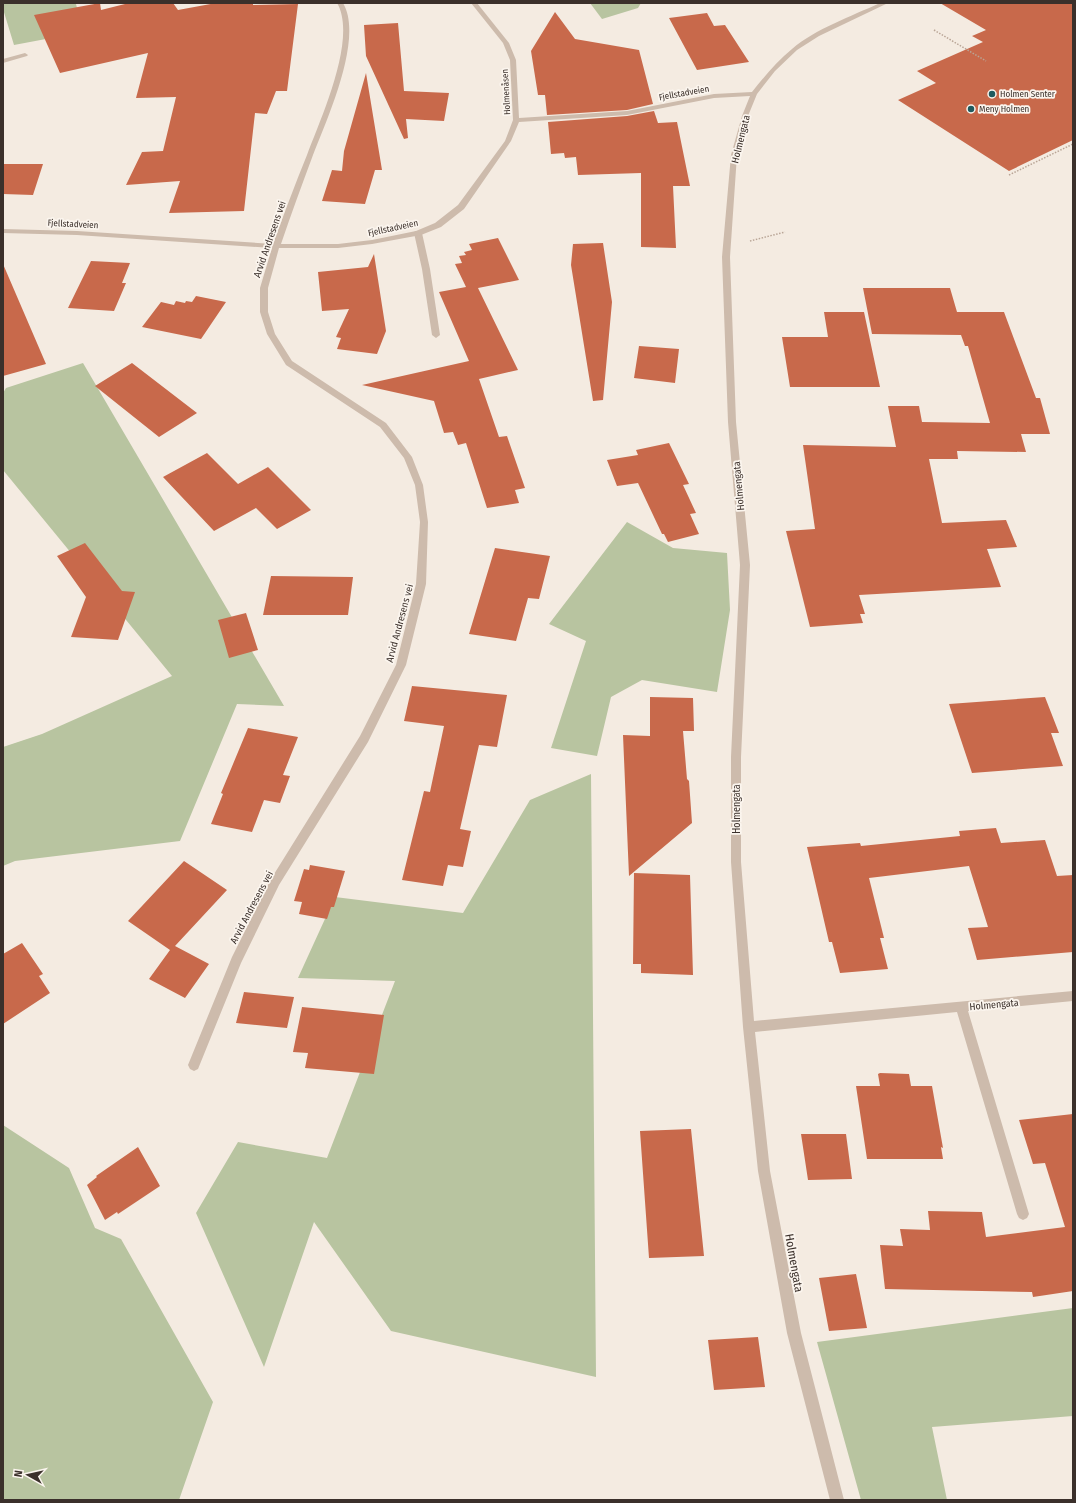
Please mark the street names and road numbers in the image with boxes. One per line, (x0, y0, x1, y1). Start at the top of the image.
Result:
street label: Holmenåsen (500, 68, 512, 115)
street label: Fjellstadveien (658, 84, 710, 102)
street label: Holmengata (729, 114, 753, 165)
street label: Arvid Andresens vei (251, 199, 289, 279)
street label: Fjellstadveien (47, 218, 99, 230)
street label: Fjellstadveien (367, 218, 419, 238)
street label: Holmengata (731, 461, 747, 511)
street label: Arvid Andresens vei (384, 583, 416, 664)
street label: Holmengata (731, 784, 743, 834)
street label: Arvid Andresens vei (228, 869, 276, 946)
street label: Holmengata (969, 997, 1019, 1013)
street label: Holmengata (782, 1233, 806, 1294)

